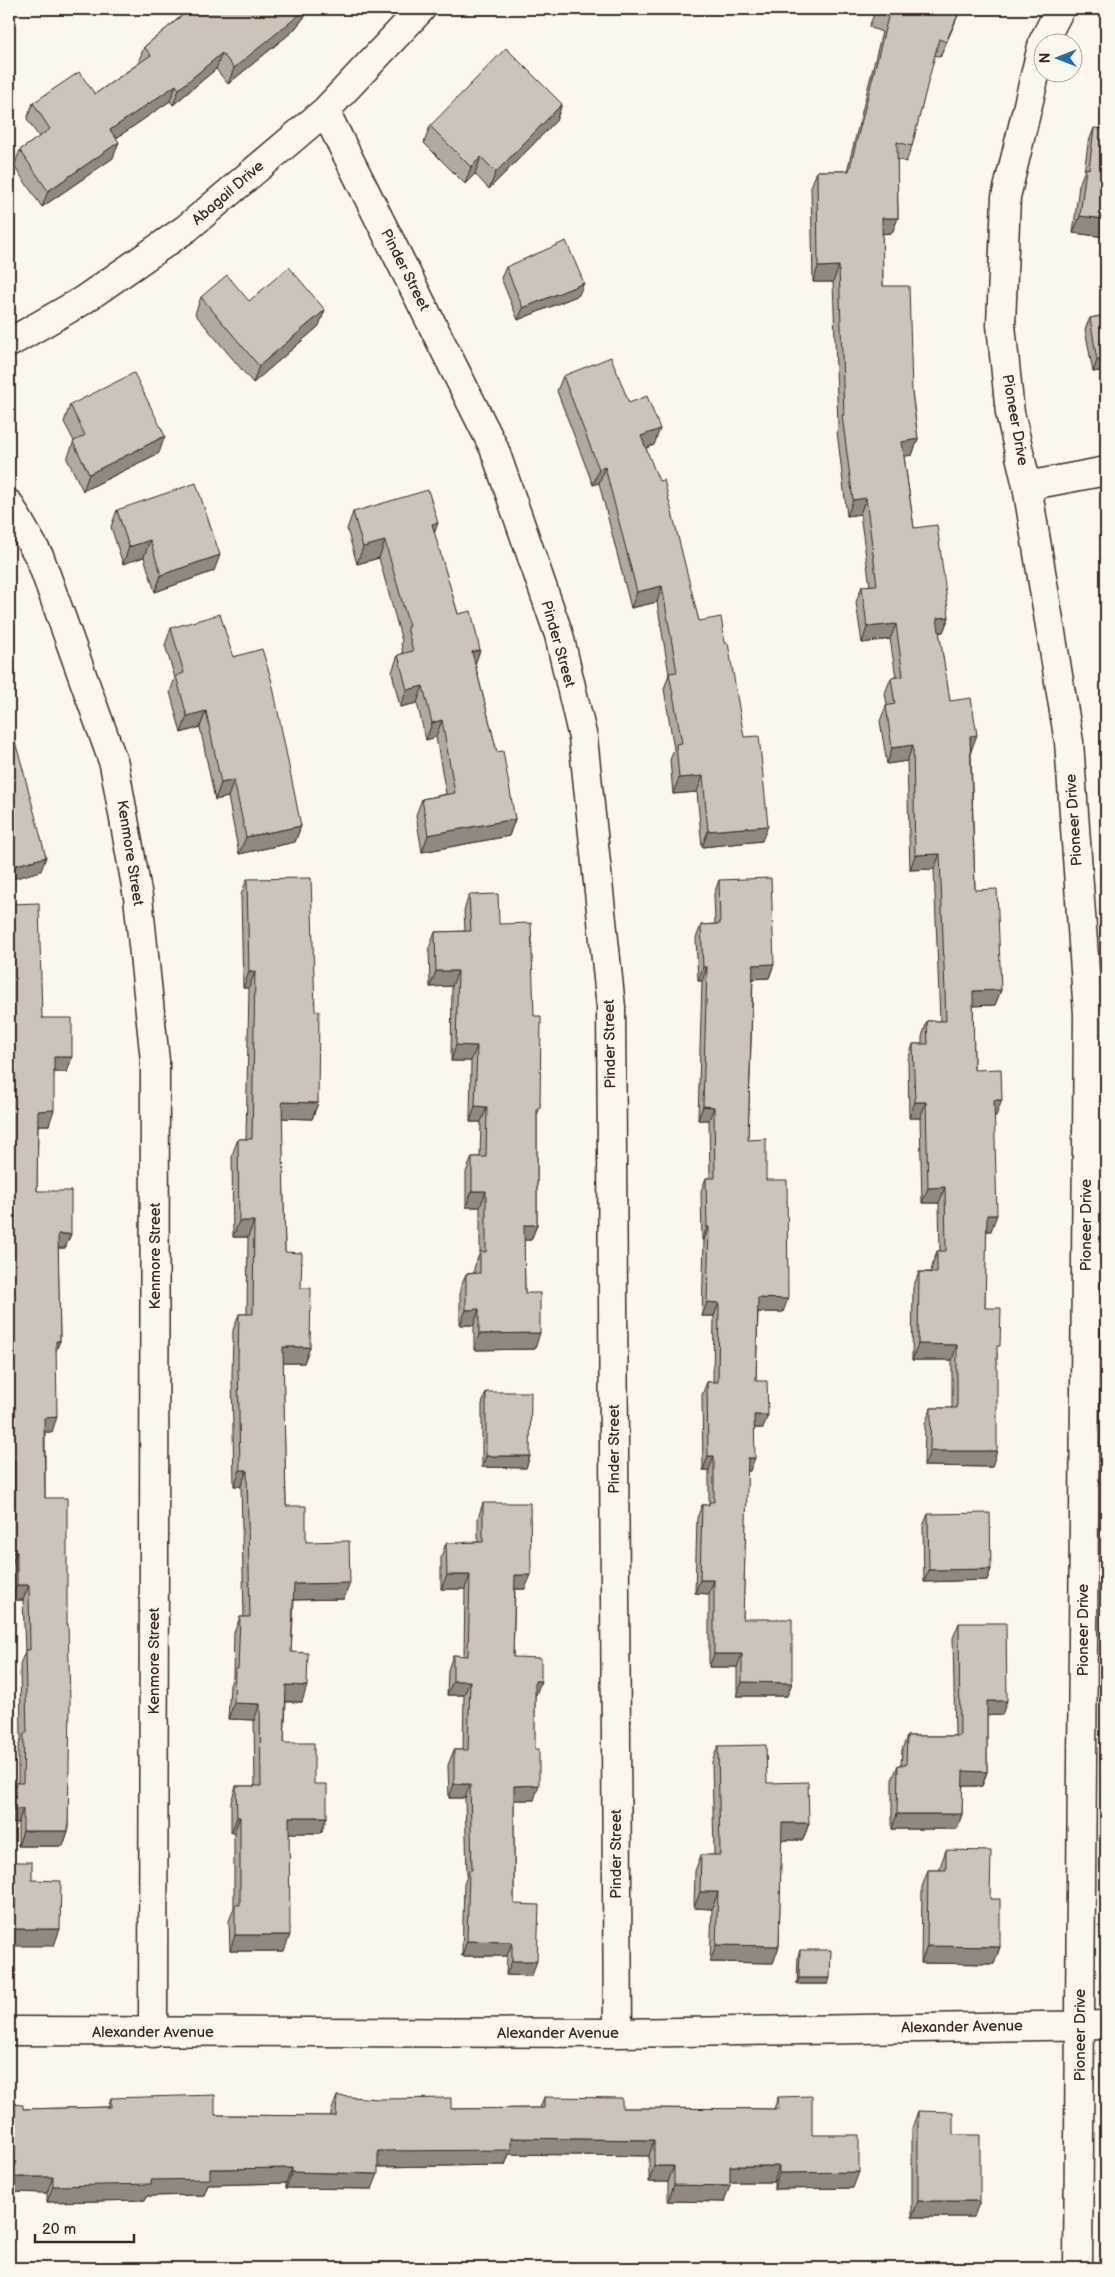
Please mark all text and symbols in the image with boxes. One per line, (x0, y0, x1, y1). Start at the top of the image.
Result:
north arrow (1032, 32, 1082, 82)
text: N (1037, 53, 1054, 63)
street label: Abagail Drive (188, 156, 268, 230)
street label: Pinder Street (376, 226, 434, 314)
street label: Pioneer Drive (998, 373, 1032, 467)
street label: Pinder Street (537, 598, 580, 690)
street label: Pioneer Drive (1061, 773, 1087, 867)
street label: Kenmore Street (112, 799, 148, 908)
street label: Pinder Street (600, 999, 620, 1089)
street label: Pioneer Drive (1077, 1179, 1096, 1271)
street label: Kenmore Street (146, 1202, 165, 1309)
street label: Pinder Street (605, 1404, 624, 1494)
street label: Pioneer Drive (1074, 1584, 1093, 1676)
street label: Kenmore Street (145, 1607, 164, 1714)
street label: Pinder Street (607, 1809, 626, 1899)
street label: Pioneer Drive (1071, 1989, 1090, 2081)
street label: Alexander Avenue (901, 2016, 1023, 2038)
street label: Alexander Avenue (92, 2023, 214, 2042)
street label: Alexander Avenue (497, 2024, 619, 2043)
scale bar (35, 2212, 134, 2244)
text: 20 m (42, 2220, 76, 2239)

